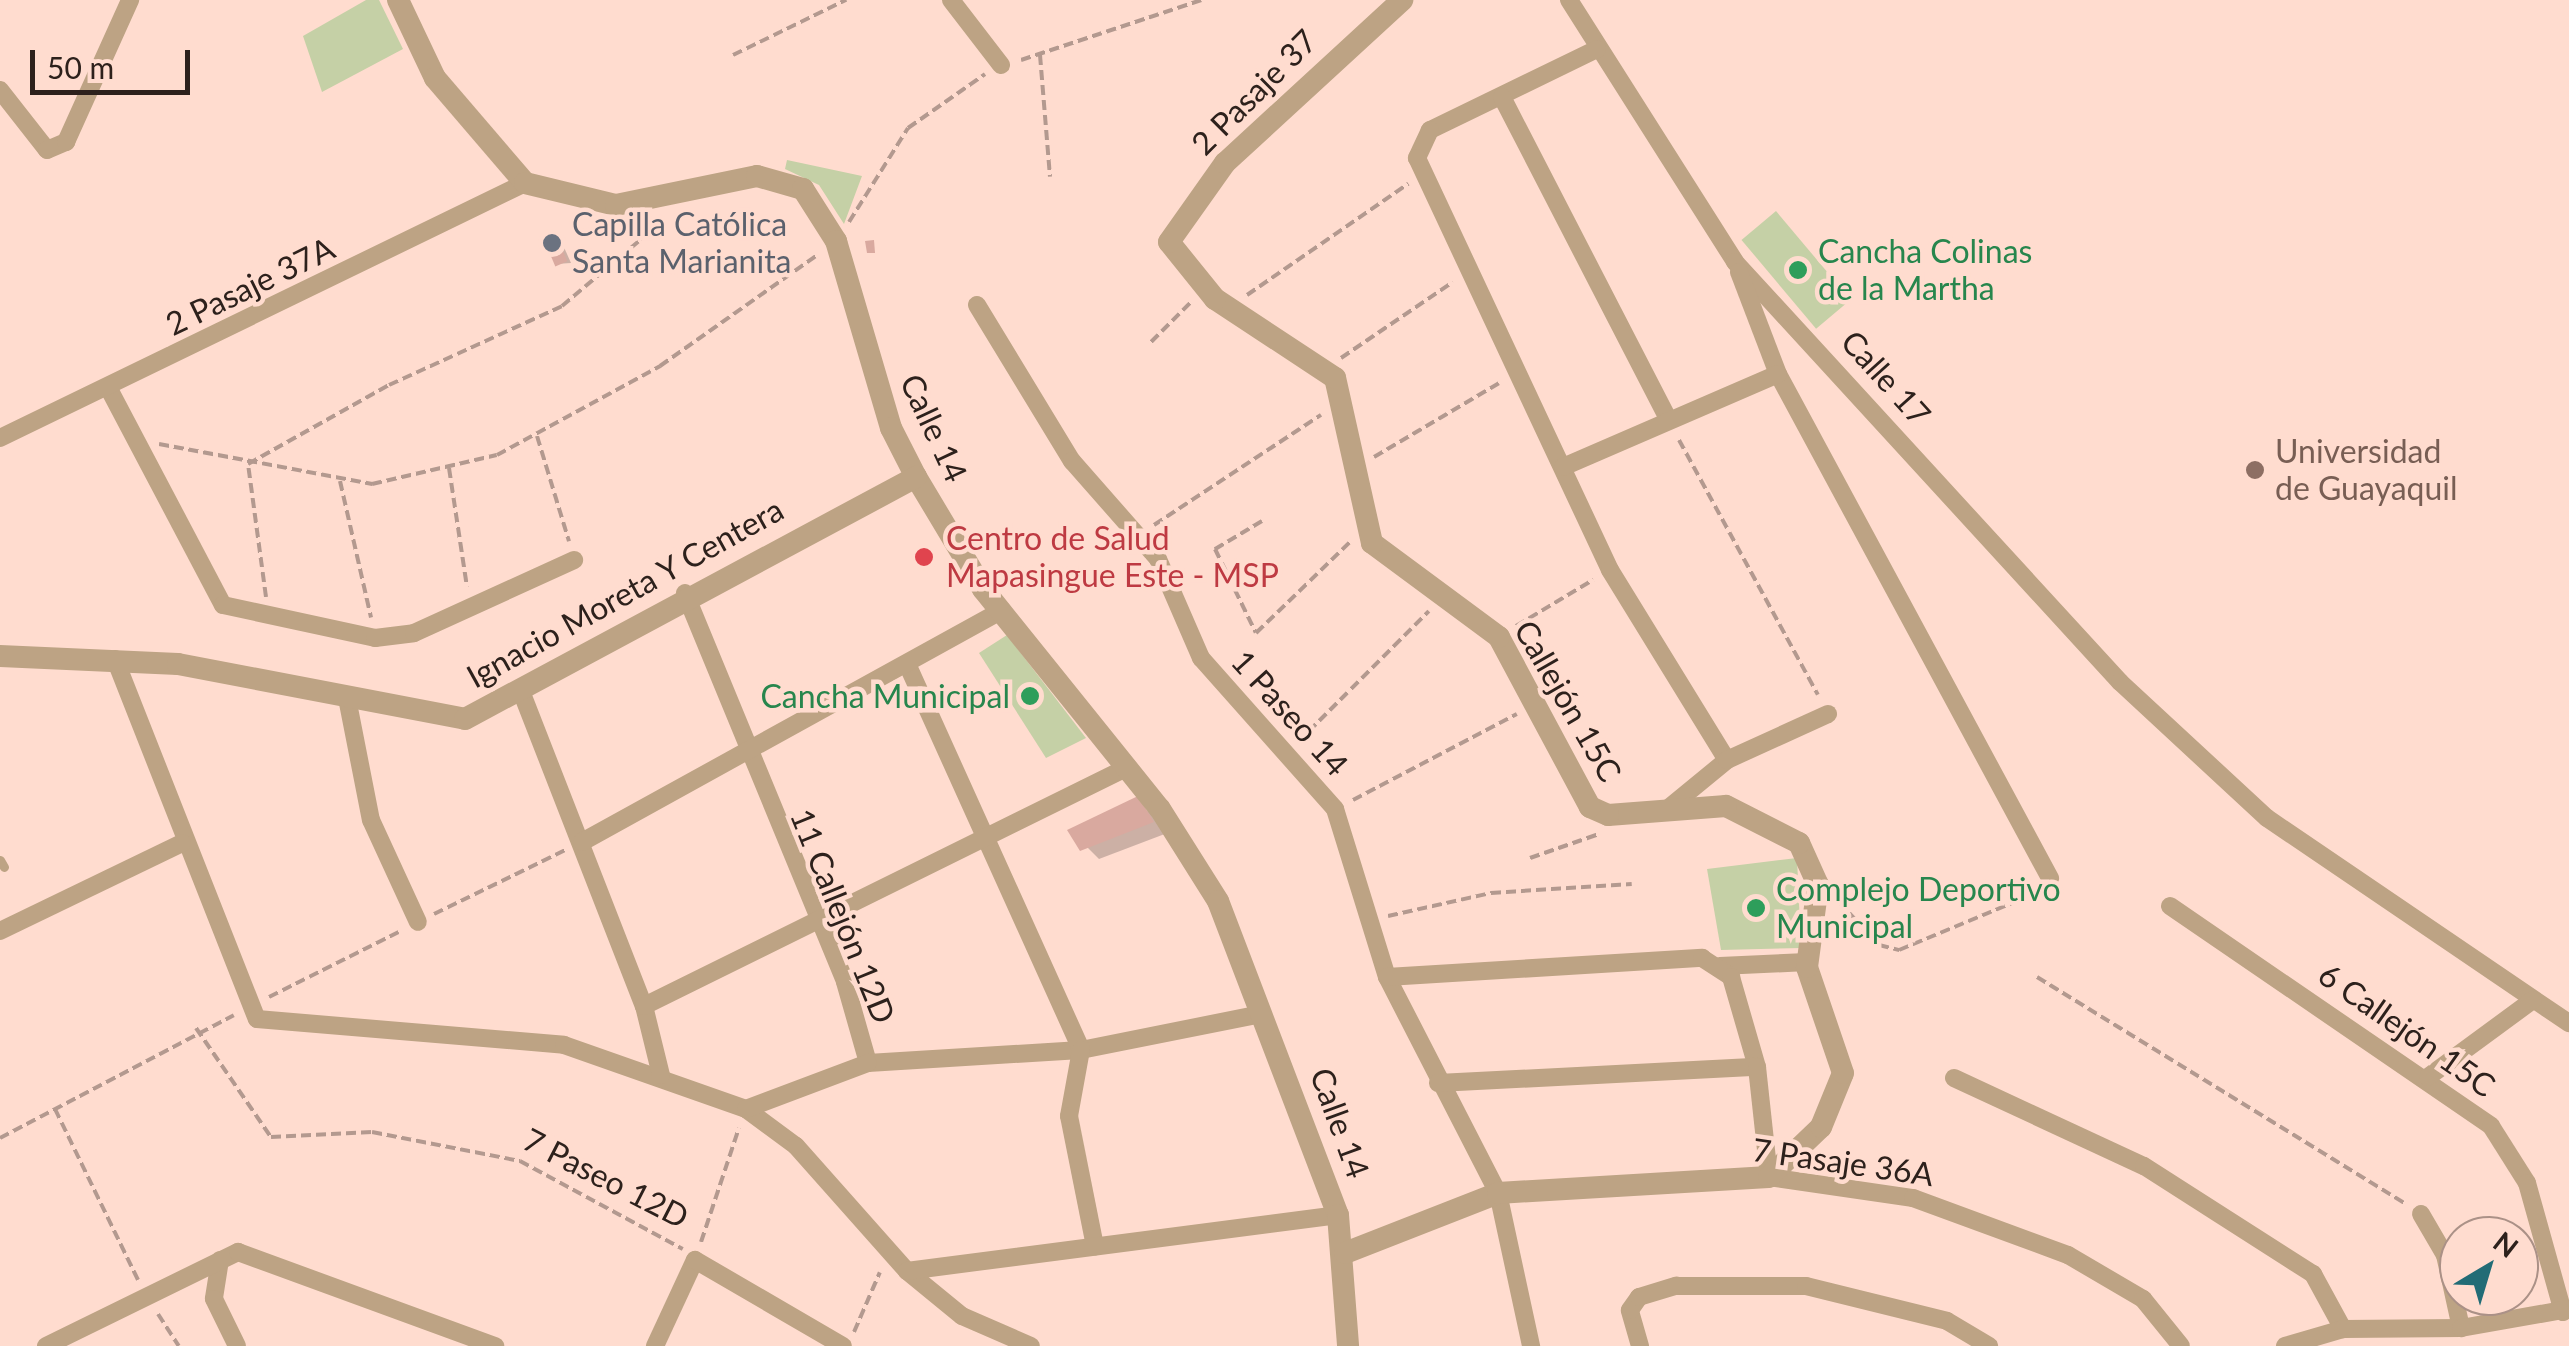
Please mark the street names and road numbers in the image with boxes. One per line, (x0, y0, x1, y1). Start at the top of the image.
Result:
street label: 2 Pasaje 37 (1183, 21, 1325, 163)
street label: 2 Pasaje 37A (159, 229, 341, 343)
street label: Calle 17 (1833, 323, 1939, 433)
street label: Calle 14 (892, 368, 976, 488)
street label: Ignacio Moreta Y Centera (459, 489, 791, 697)
street label: Callejón 15C (1506, 614, 1630, 788)
street label: 1 Paseo 14 (1224, 642, 1356, 784)
street label: 11 Callejón 12D (783, 803, 903, 1029)
street label: 6 Callejón 15C (2311, 955, 2503, 1105)
street label: Calle 14 (1302, 1063, 1378, 1183)
street label: 7 Paseo 12D (517, 1120, 695, 1236)
street label: 7 Pasaje 36A (1750, 1130, 1936, 1194)

